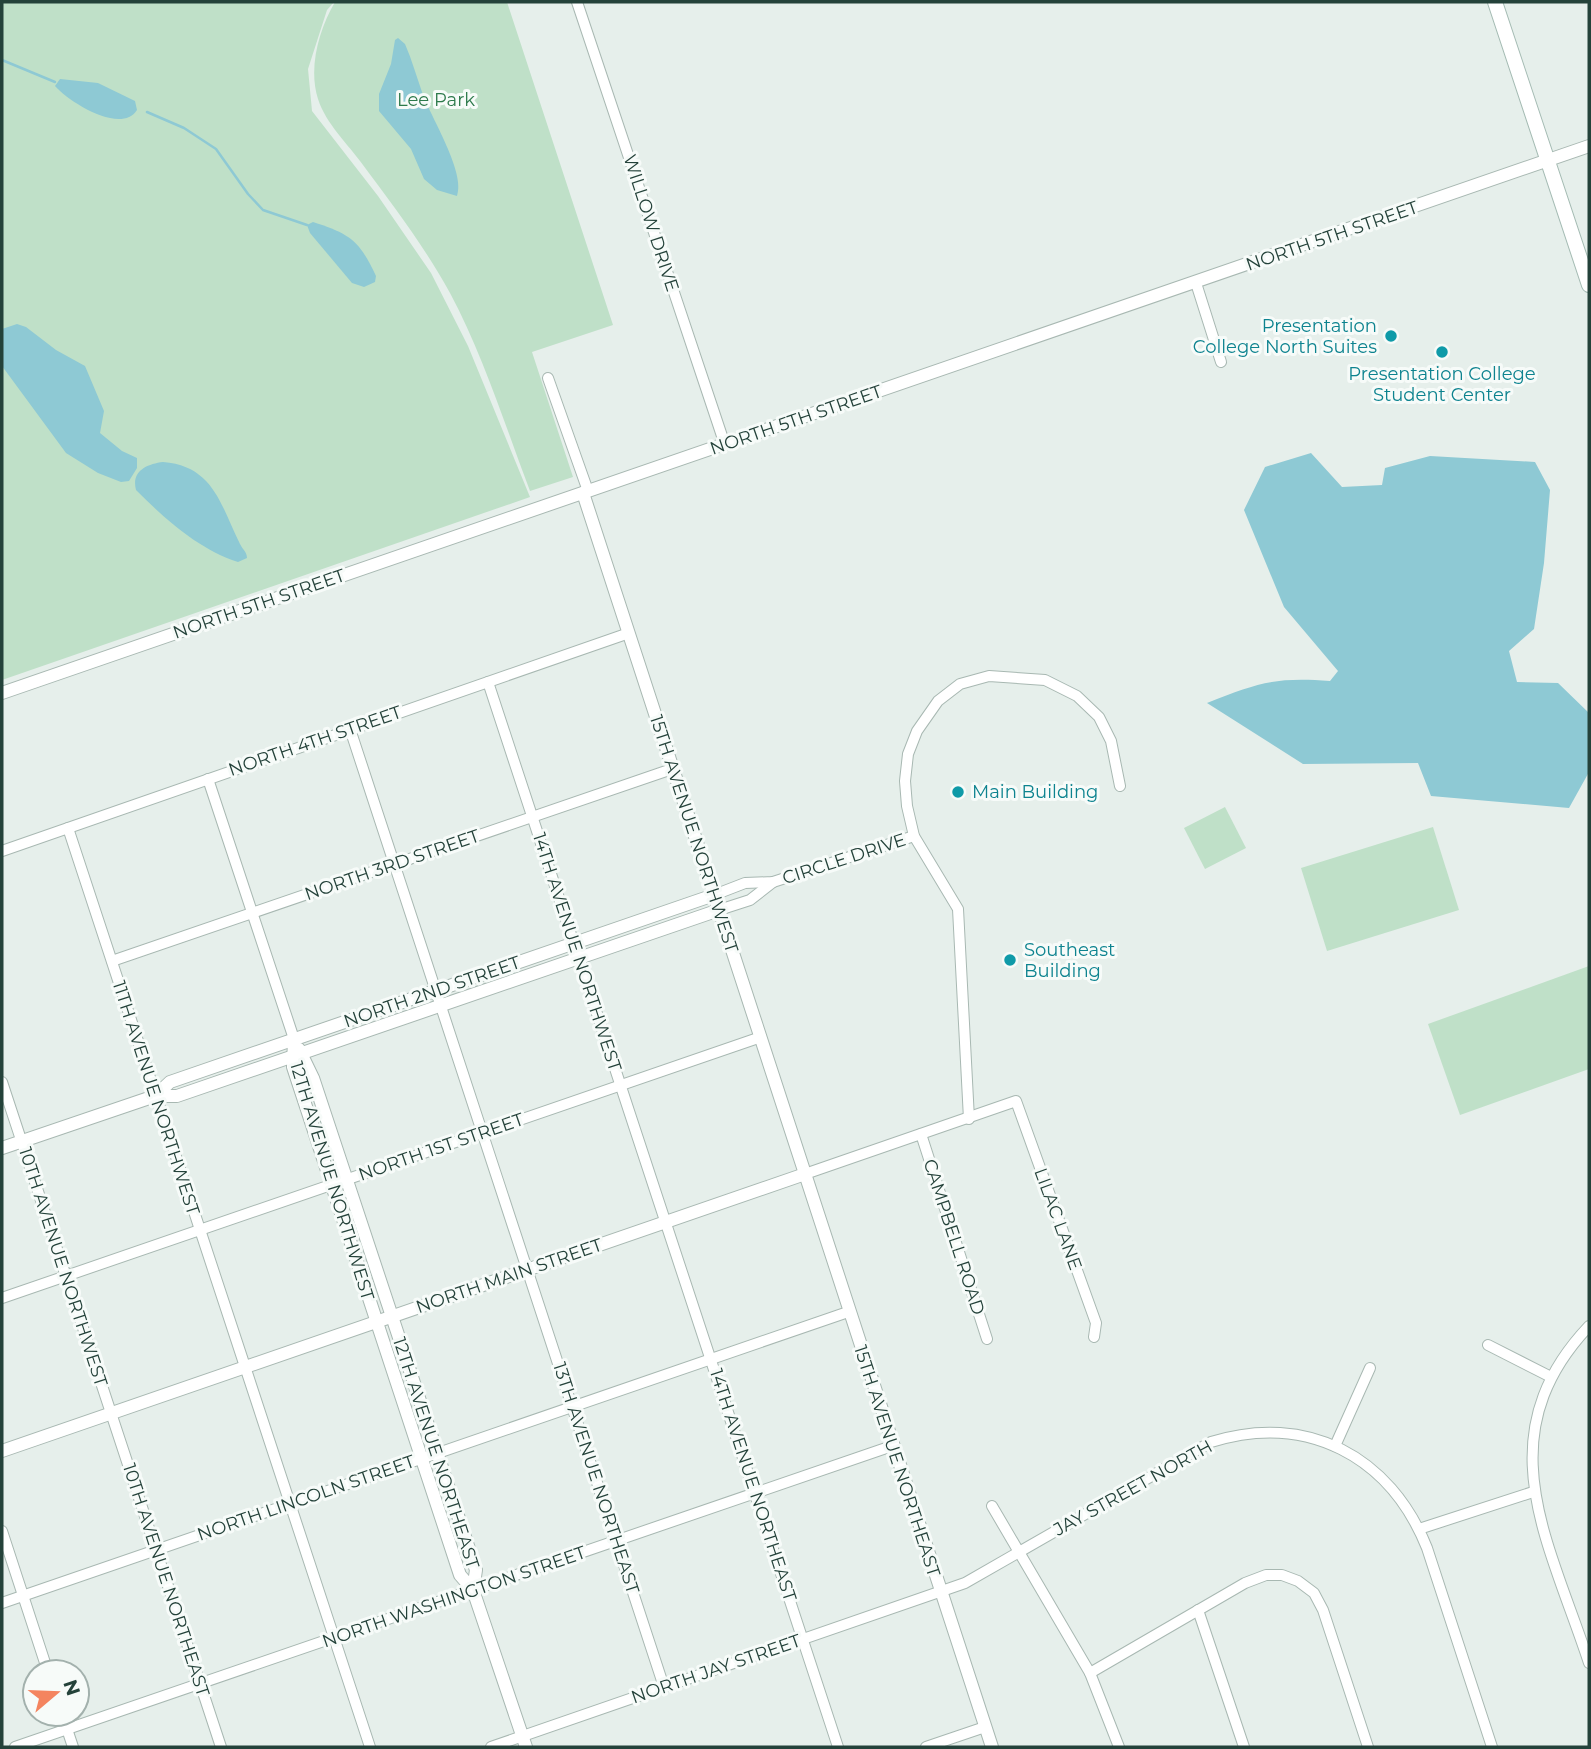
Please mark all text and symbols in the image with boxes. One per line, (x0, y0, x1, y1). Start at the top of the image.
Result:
park label: Lee Park (397, 89, 475, 111)
street label: WILLOW DRIVE (618, 152, 684, 294)
street label: NORTH 5TH STREET (1243, 196, 1422, 276)
place label: Presentation College North Suites (1193, 315, 1377, 358)
marker: Presentation College North Suites (1383, 328, 1399, 344)
marker: Presentation College Student Center (1434, 344, 1450, 360)
place label: Presentation College Student Center (1348, 363, 1536, 406)
street label: NORTH 5TH STREET (707, 380, 886, 460)
street label: NORTH 5TH STREET (170, 564, 349, 644)
street label: NORTH 4TH STREET (226, 701, 405, 781)
street label: 15TH AVENUE NORTHWEST (645, 712, 743, 956)
place label: Main Building (972, 781, 1098, 803)
marker: Main Building (950, 784, 966, 800)
street label: NORTH 3RD STREET (302, 824, 483, 905)
street label: CIRCLE DRIVE (779, 829, 909, 889)
street label: 14TH AVENUE NORTHWEST (528, 830, 626, 1075)
place label: Southeast Building (1024, 939, 1115, 982)
street label: NORTH 2ND STREET (341, 951, 524, 1033)
marker: Southeast Building (1002, 952, 1018, 968)
street label: 11TH AVENUE NORTHWEST (108, 978, 205, 1219)
street label: 12TH AVENUE NORTHWEST (285, 1059, 379, 1304)
street label: NORTH 1ST STREET (355, 1108, 527, 1186)
street label: 10TH AVENUE NORTHWEST (14, 1145, 112, 1390)
street label: CAMPBELL ROAD (918, 1156, 990, 1318)
street label: LILAC LANE (1029, 1165, 1087, 1273)
street label: NORTH MAIN STREET (413, 1234, 606, 1318)
street label: 12TH AVENUE NORTHEAST (388, 1334, 484, 1572)
street label: 15TH AVENUE NORTHEAST (849, 1342, 945, 1580)
street label: 13TH AVENUE NORTHEAST (548, 1359, 644, 1597)
street label: 14TH AVENUE NORTHEAST (705, 1366, 801, 1605)
street label: JAY STREET NORTH (1049, 1435, 1216, 1541)
street label: NORTH LINCOLN STREET (194, 1450, 418, 1546)
street label: 10TH AVENUE NORTHEAST (118, 1461, 214, 1700)
street label: NORTH WASHINGTON STREET (319, 1541, 589, 1653)
street label: NORTH JAY STREET (628, 1629, 804, 1708)
north arrow (21, 1658, 91, 1728)
text: N (58, 1677, 85, 1699)

